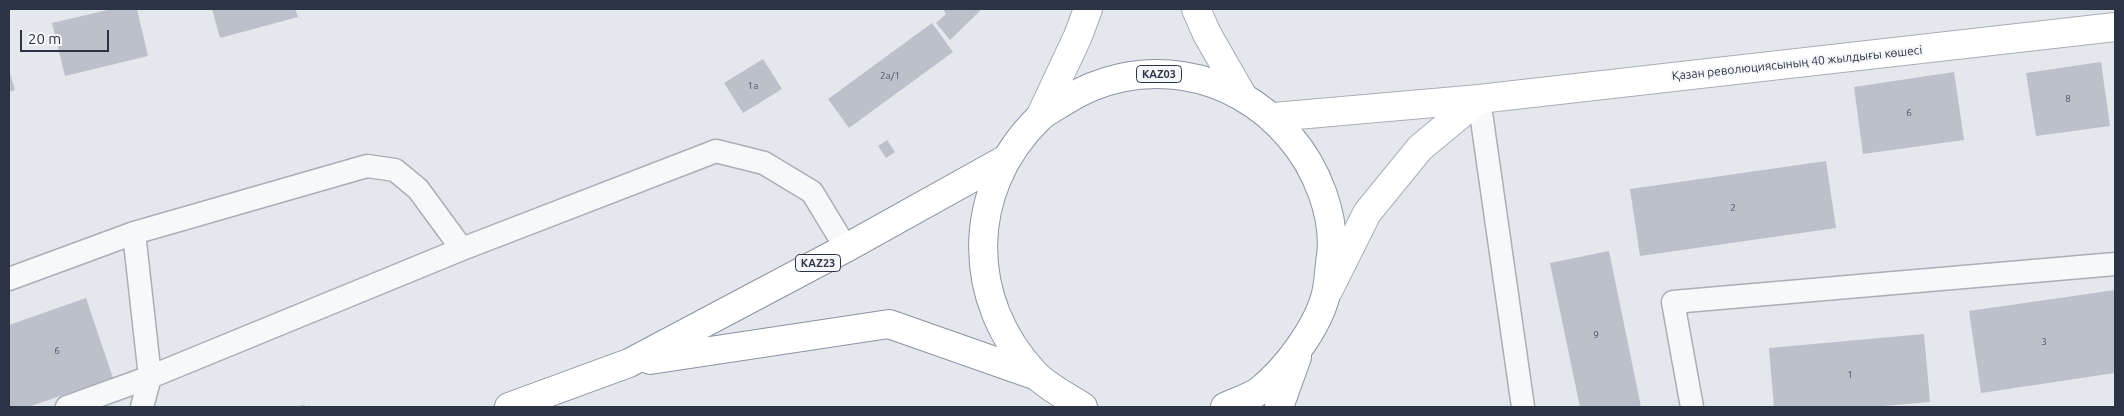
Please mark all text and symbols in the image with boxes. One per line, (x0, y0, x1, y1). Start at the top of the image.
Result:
scale bar (22, 20, 111, 52)
text: 20 m (28, 30, 61, 47)
street label: Қазан революциясының 40 жылдығы көшесі (1671, 43, 1923, 83)
road number: KАZ03 (1136, 66, 1182, 82)
house number: 2а/1 (880, 70, 900, 82)
house number: 1а (748, 80, 758, 92)
house number: 8 (2065, 93, 2071, 105)
house number: 6 (1906, 107, 1912, 119)
house number: 2 (1730, 202, 1736, 214)
road number: KAZ23 (796, 254, 840, 272)
house number: 9 (1593, 329, 1599, 341)
house number: 3 (2041, 336, 2047, 348)
house number: 6 (54, 345, 60, 357)
house number: 1 (1847, 369, 1853, 381)

